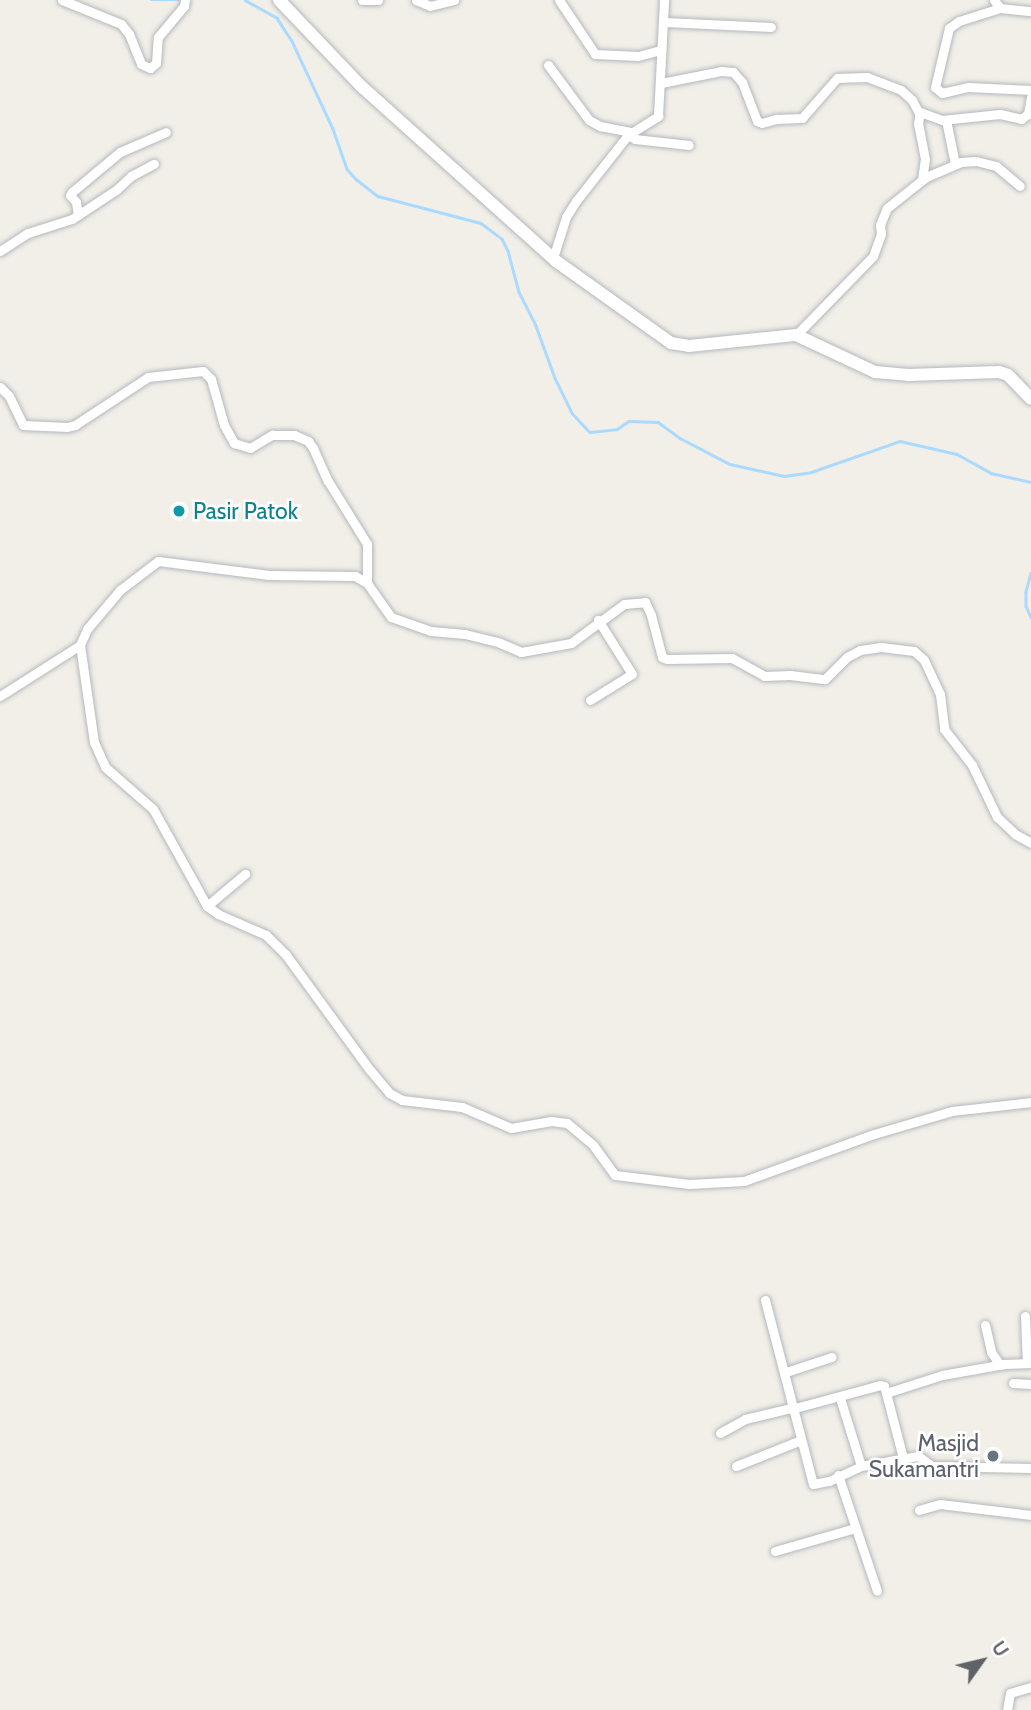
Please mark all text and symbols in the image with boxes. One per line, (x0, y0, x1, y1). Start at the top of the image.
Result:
place label: Pasir Patok (193, 497, 298, 525)
marker: Pasir Patok (171, 503, 187, 519)
place label: Masjid Sukamantri (869, 1429, 979, 1483)
marker: Masjid Sukamantri (985, 1448, 1001, 1464)
north arrow (947, 1626, 1017, 1696)
text: U (986, 1637, 1013, 1661)

